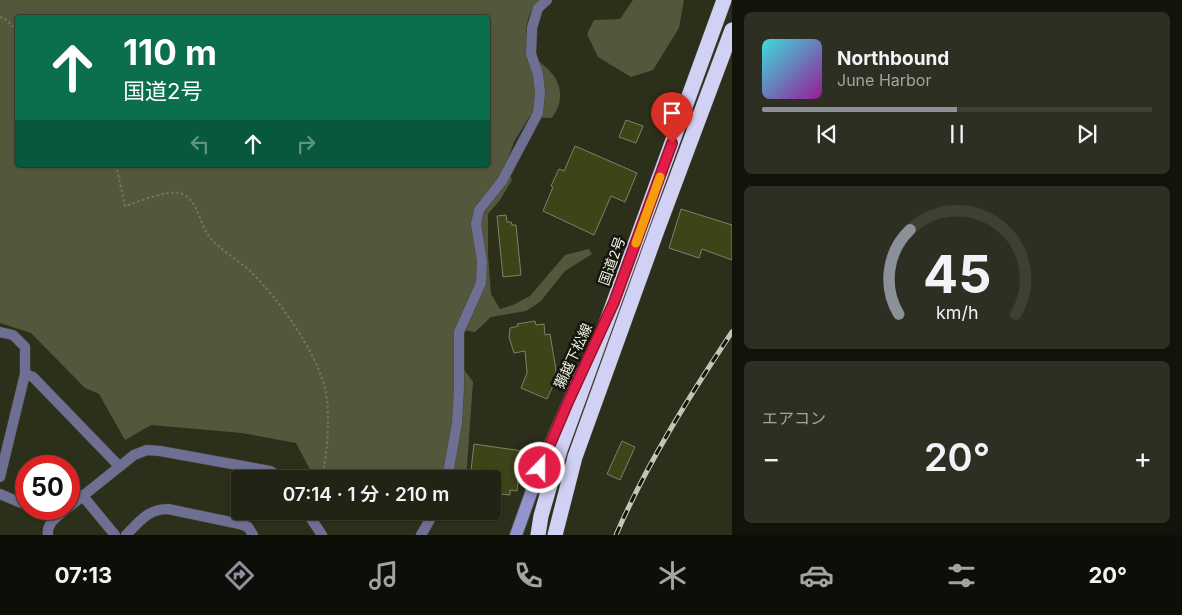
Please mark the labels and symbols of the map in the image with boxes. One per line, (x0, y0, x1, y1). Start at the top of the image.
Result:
pin (651, 92, 693, 143)
street label: 国道2号 (595, 234, 628, 287)
street label: 獺越下松線 (550, 320, 595, 391)
position arrow (513, 441, 565, 493)
speed limit sign: 50 (15, 455, 80, 520)

